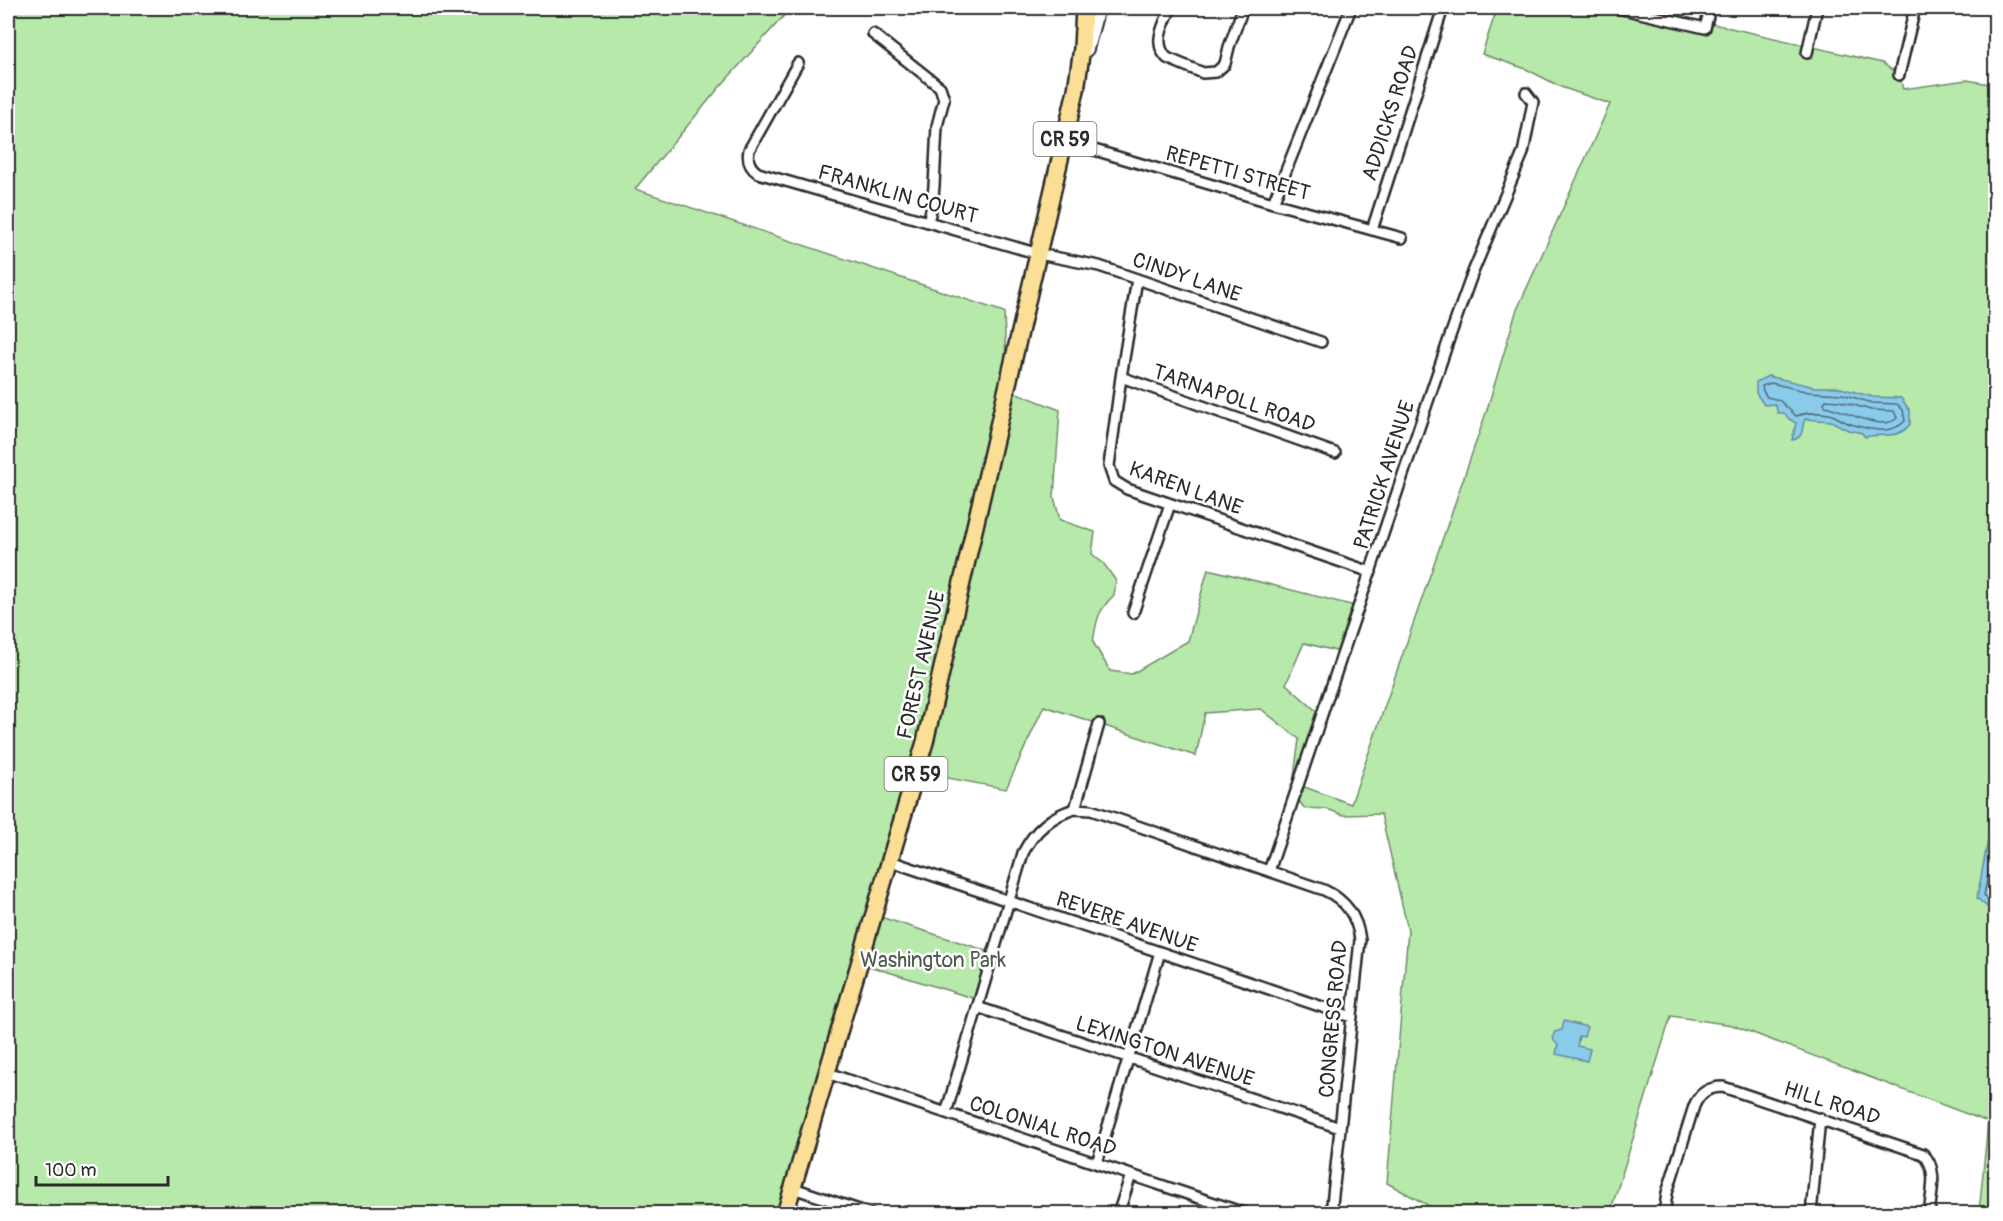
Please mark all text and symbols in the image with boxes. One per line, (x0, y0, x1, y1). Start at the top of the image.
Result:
street label: ADDICKS ROAD (1356, 42, 1425, 184)
road number: CR 59 (1034, 122, 1096, 156)
street label: REPETTI STREET (1163, 140, 1313, 207)
street label: FRANKLIN COURT (815, 159, 981, 230)
street label: CINDY LANE (1129, 246, 1245, 309)
street label: TARNAPOLL ROAD (1149, 358, 1319, 439)
street label: PATRICK AVENUE (1348, 397, 1421, 553)
street label: KAREN LANE (1125, 455, 1246, 522)
street label: FOREST AVENUE (891, 588, 952, 742)
road number: CR 59 (884, 757, 948, 791)
street label: REVERE AVENUE (1052, 886, 1201, 959)
street label: CONGRESS ROAD (1313, 939, 1354, 1099)
park label: Washington Park (860, 947, 1006, 974)
street label: LEXINGTON AVENUE (1072, 1010, 1258, 1093)
street label: HILL ROAD (1780, 1075, 1883, 1132)
street label: COLONIAL ROAD (966, 1090, 1120, 1163)
scale bar (36, 1149, 168, 1187)
text: 100 m (45, 1159, 97, 1182)

